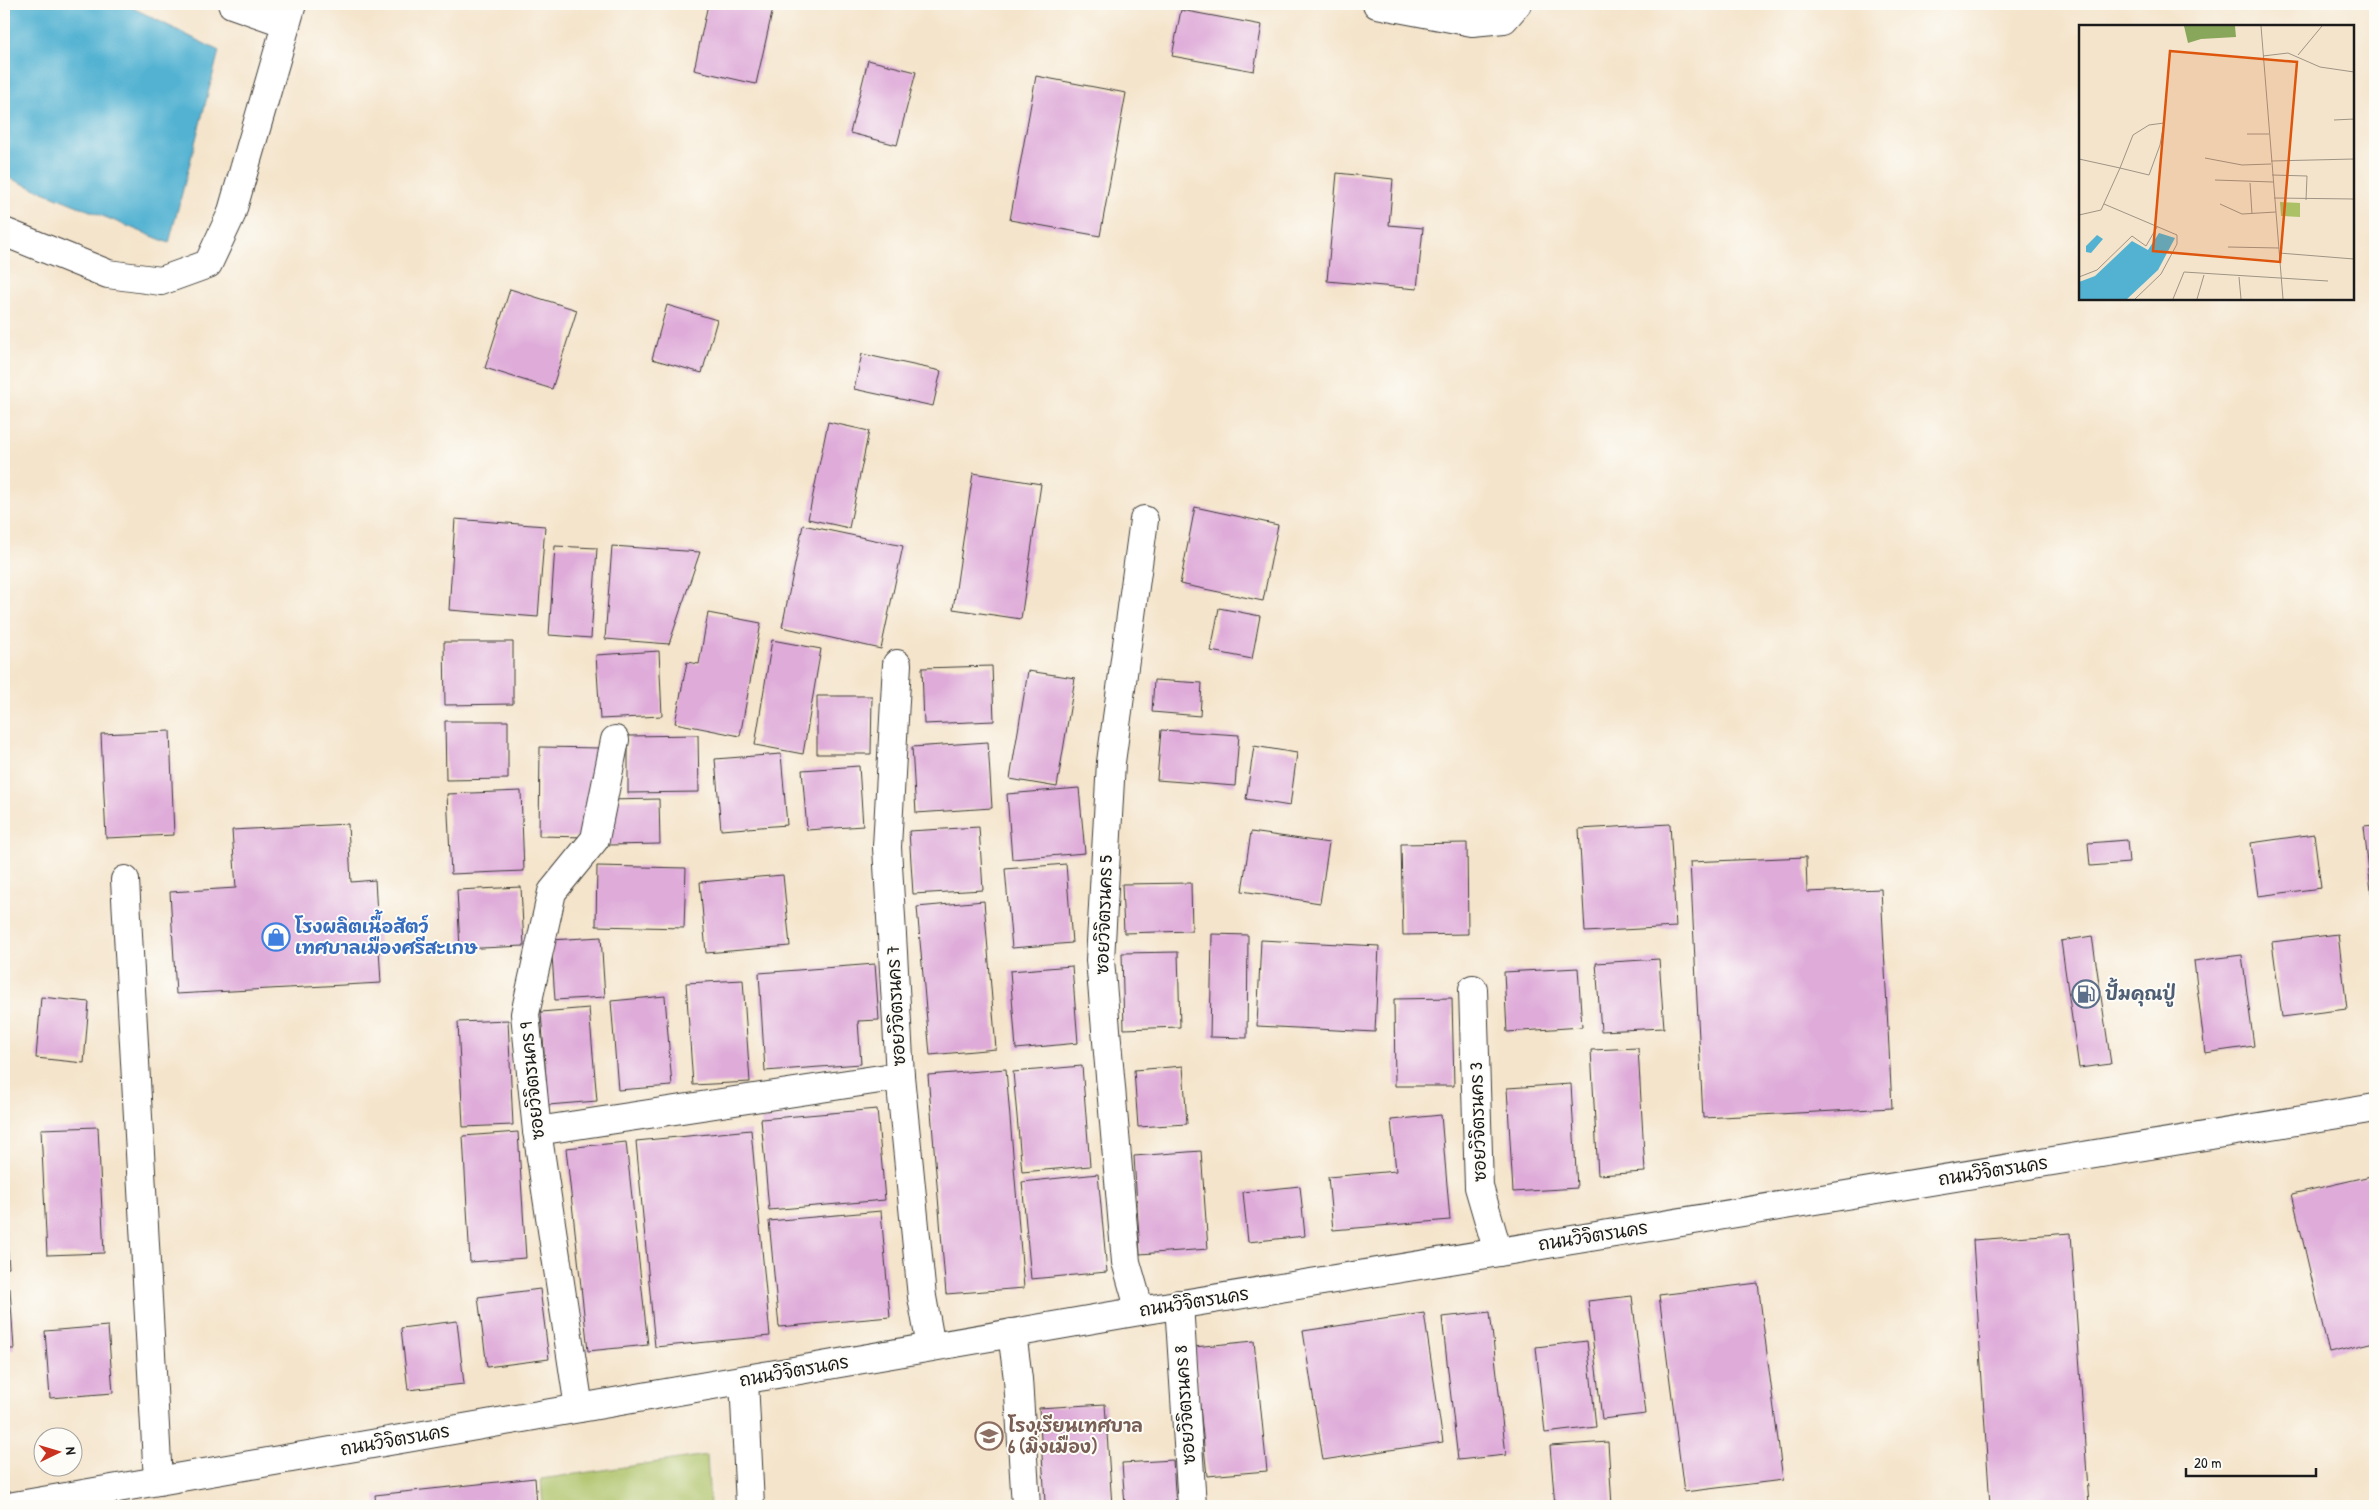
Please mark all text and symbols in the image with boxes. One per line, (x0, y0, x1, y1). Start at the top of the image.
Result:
inset map (2079, 25, 2354, 300)
street label: ซอยวิจิตรนคร 5 (1089, 854, 1118, 975)
place label: โรงผลิตเนื้อสัตว์ เทศบาลเมืองศรีสะเกษ (294, 909, 478, 960)
shop icon: โรงผลิตเนื้อสัตว์ เทศบาลเมืองศรีสะเกษ (261, 922, 291, 952)
street label: ซอยวิจิตรนคร 7 (880, 945, 911, 1067)
place label: ปั้มคุณปู่ (2105, 977, 2176, 1007)
fuel station icon: ปั้มคุณปู่ (2071, 979, 2101, 1009)
street label: ซอยวิจิตรนคร 9 (513, 1020, 550, 1141)
street label: ซอยวิจิตรนคร 3 (1463, 1062, 1492, 1182)
street label: ถนนวิจิตรนคร (1936, 1149, 2050, 1192)
street label: ถนนวิจิตรนคร (1536, 1214, 1650, 1257)
street label: ถนนวิจิตรนคร (1137, 1280, 1251, 1323)
street label: ซอยวิจิตรนคร 8 (1168, 1344, 1201, 1466)
street label: ถนนวิจิตรนคร (737, 1349, 851, 1392)
place label: โรงเรียนเทศบาล 6 (มิ่งเมือง) (1007, 1413, 1143, 1459)
street label: ถนนวิจิตรนคร (338, 1418, 452, 1461)
school or university icon: โรงเรียนเทศบาล 6 (มิ่งเมือง) (974, 1421, 1004, 1451)
north arrow (32, 1428, 82, 1478)
scale bar (2186, 1445, 2316, 1477)
text: N (62, 1446, 81, 1456)
text: 20 m (2194, 1452, 2221, 1473)

